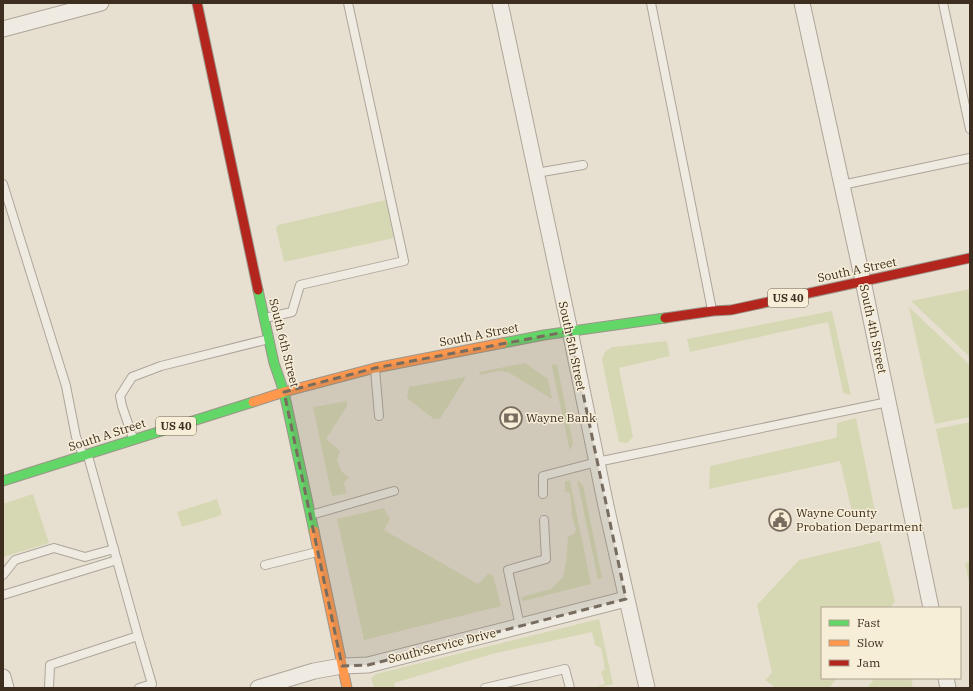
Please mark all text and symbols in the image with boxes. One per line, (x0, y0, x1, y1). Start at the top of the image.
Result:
street label: South A Street (816, 254, 898, 285)
street label: South 4th Street (857, 283, 890, 375)
road number: US 40 (768, 289, 808, 307)
street label: South 6th Street (266, 297, 303, 389)
street label: South 5th Street (556, 300, 589, 392)
street label: South A Street (438, 319, 520, 350)
bank icon: Wayne Bank (498, 405, 524, 431)
place label: Wayne Bank (526, 410, 596, 425)
street label: South A Street (66, 415, 147, 454)
road number: US 40 (156, 417, 196, 435)
place label: Wayne County Probation Department (796, 505, 923, 534)
public building icon: Wayne County Probation Department (767, 507, 793, 533)
legend (821, 607, 961, 679)
text: Fast (857, 615, 881, 630)
street label: South Service Drive (386, 625, 497, 666)
text: Slow (857, 635, 884, 650)
text: Jam (857, 655, 881, 670)

